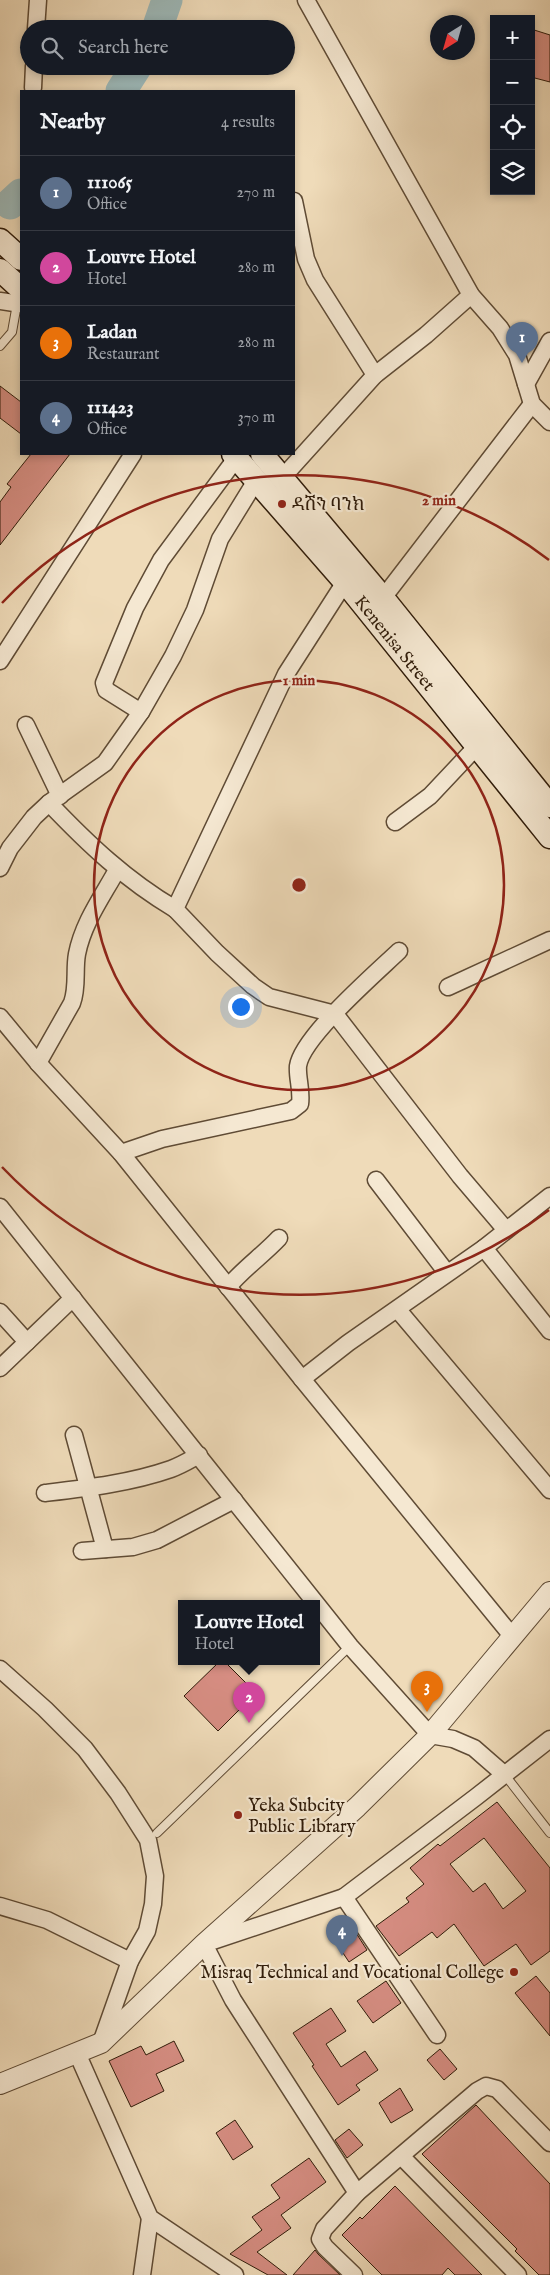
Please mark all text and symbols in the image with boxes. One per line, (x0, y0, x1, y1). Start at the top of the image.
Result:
north arrow (430, 15, 475, 60)
map controls (490, 15, 535, 195)
button: + (490, 15, 535, 60)
search box (20, 20, 295, 75)
icon: search (38, 34, 66, 62)
text: Search here (78, 36, 169, 60)
button: − (490, 60, 535, 105)
button: locate (490, 105, 535, 150)
text: Nearby (40, 109, 105, 136)
text: 4 results (221, 113, 275, 133)
button: layers (490, 150, 535, 195)
text: 111065 (87, 171, 132, 195)
text: 1 (53, 183, 59, 203)
text: 270 m (236, 183, 275, 203)
text: Office (87, 195, 127, 215)
text: Louvre Hotel (87, 246, 196, 270)
text: 2 (52, 258, 60, 278)
text: 280 m (238, 258, 275, 278)
text: Hotel (87, 270, 126, 290)
text: Ladan (87, 321, 137, 345)
pin: 1 (506, 322, 538, 363)
text: 3 (53, 333, 59, 353)
text: 280 m (238, 333, 275, 353)
text: Restaurant (87, 345, 160, 365)
text: 111423 (87, 396, 134, 420)
text: 4 (52, 408, 60, 428)
text: 370 m (238, 408, 275, 428)
text: Office (87, 420, 127, 440)
text: 2 min (422, 491, 456, 510)
place label: ዳሽን ባንክ (292, 494, 364, 517)
marker: ዳሽን ባንክ (276, 498, 288, 510)
street label: Kenenisa Street (348, 592, 439, 696)
text: 1 min (283, 671, 315, 690)
centre of rings (290, 876, 308, 894)
your location (228, 994, 254, 1020)
popup (178, 1600, 320, 1665)
text: Louvre Hotel (195, 1611, 303, 1635)
text: Hotel (195, 1635, 234, 1655)
pin: 3 (411, 1671, 443, 1712)
pin: 2 (233, 1682, 265, 1723)
place label: Yeka Subcity Public Library (248, 1795, 356, 1839)
marker: Yeka Subcity Public Library (232, 1809, 244, 1821)
pin: 4 (326, 1915, 358, 1956)
place label: Misraq Technical and Vocational College (201, 1962, 504, 1985)
marker: Misraq Technical and Vocational College (508, 1966, 520, 1978)

